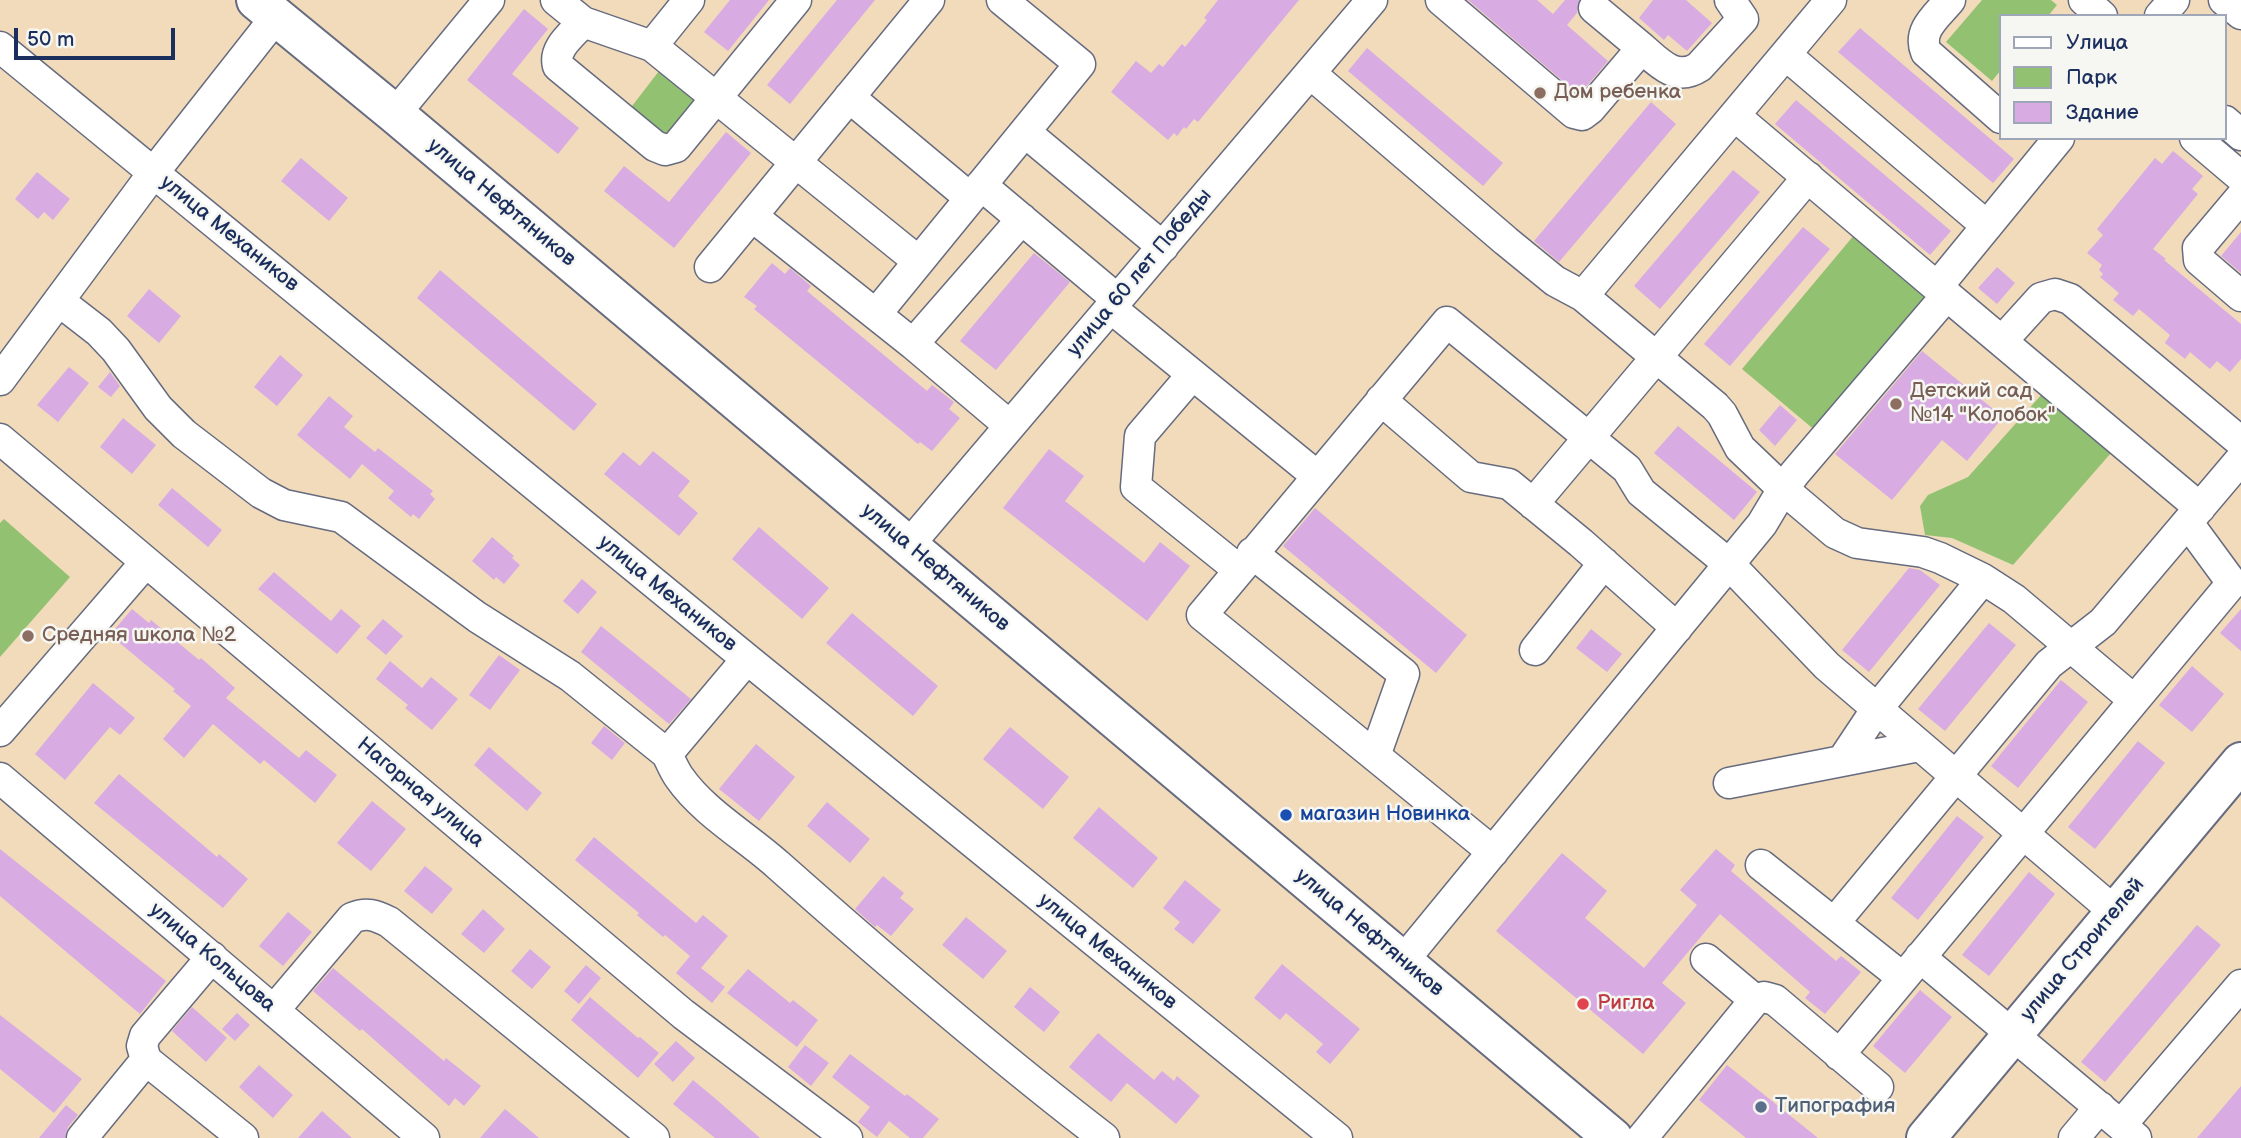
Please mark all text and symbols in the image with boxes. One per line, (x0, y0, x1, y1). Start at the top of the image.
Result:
scale bar (18, 14, 178, 58)
legend (2000, 14, 2227, 140)
text: 50 m (27, 27, 74, 52)
text: Улица (2066, 30, 2128, 55)
text: Парк (2066, 65, 2117, 90)
place label: Дом ребенка (1554, 80, 1681, 106)
marker: Дом ребенка (1532, 85, 1548, 101)
text: Здание (2066, 100, 2139, 125)
street label: улица Нефтяников (422, 134, 580, 272)
street label: улица Механиков (155, 170, 303, 298)
street label: улица 60 лет Победы (1062, 184, 1218, 362)
place label: Детский сад №14 "Колобок" (1910, 379, 2056, 429)
marker: Детский сад №14 "Колобок" (1888, 396, 1904, 412)
street label: улица Нефтяников (856, 499, 1014, 637)
street label: улица Механиков (593, 530, 741, 658)
place label: Средняя школа №2 (42, 623, 236, 649)
marker: Средняя школа №2 (20, 628, 36, 644)
street label: Нагорная улица (351, 732, 489, 854)
place label: магазин Новинка (1300, 802, 1470, 828)
marker: магазин Новинка (1278, 807, 1294, 823)
street label: улица Нефтяников (1290, 864, 1448, 1002)
street label: улица Строителей (2016, 873, 2150, 1027)
street label: улица Механиков (1033, 888, 1181, 1016)
street label: улица Кольцова (144, 898, 280, 1018)
place label: Ригла (1597, 991, 1655, 1017)
marker: Ригла (1575, 996, 1591, 1012)
place label: Типография (1775, 1094, 1895, 1120)
marker: Типография (1753, 1099, 1769, 1115)

